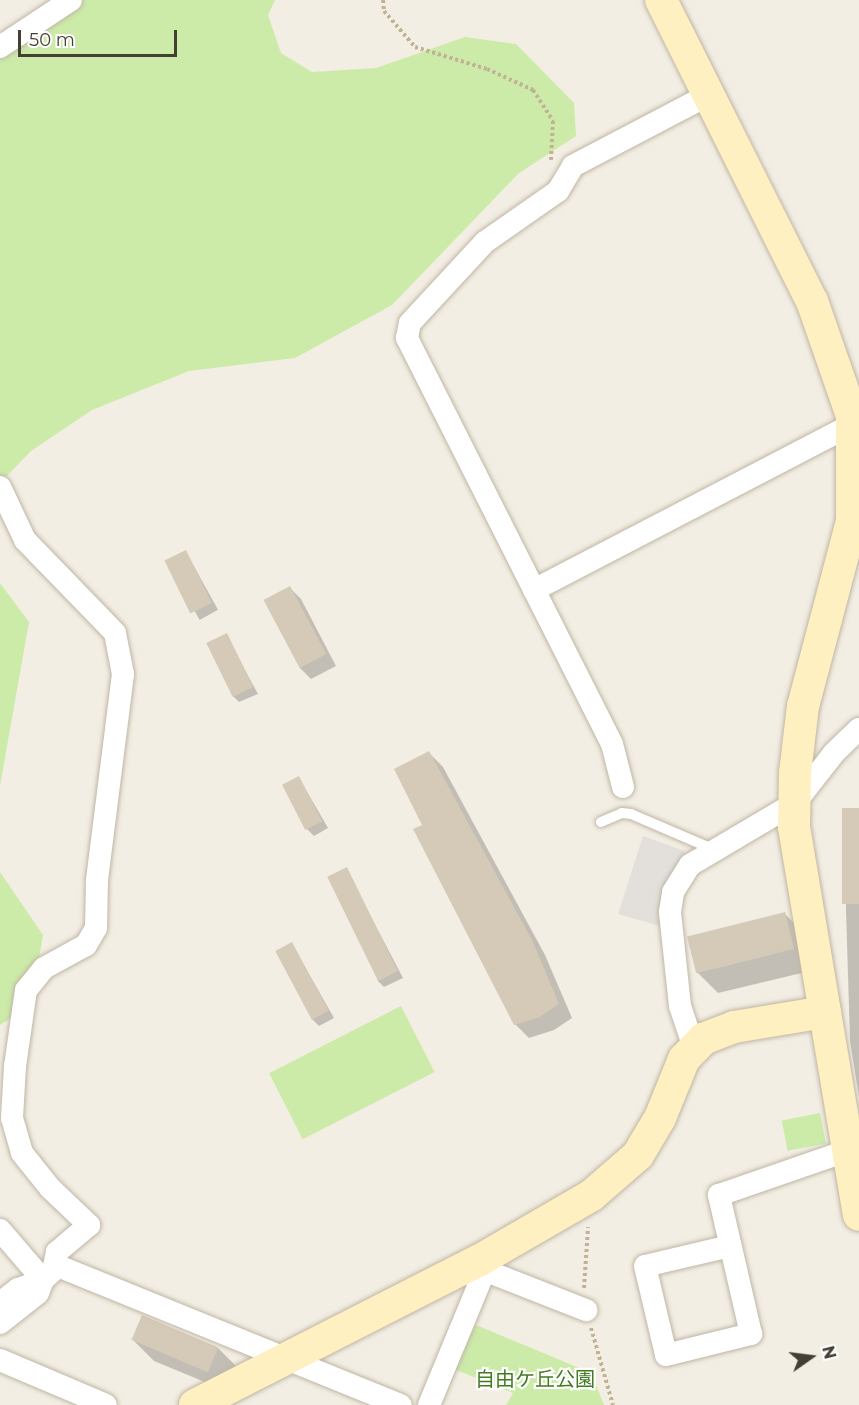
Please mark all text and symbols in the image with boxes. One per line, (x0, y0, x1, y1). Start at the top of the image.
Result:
scale bar (21, 18, 180, 56)
text: 50 m (29, 29, 75, 51)
north arrow (781, 1327, 841, 1387)
text: N (818, 1344, 840, 1361)
park label: 自由ケ丘公園 (475, 1367, 595, 1391)

